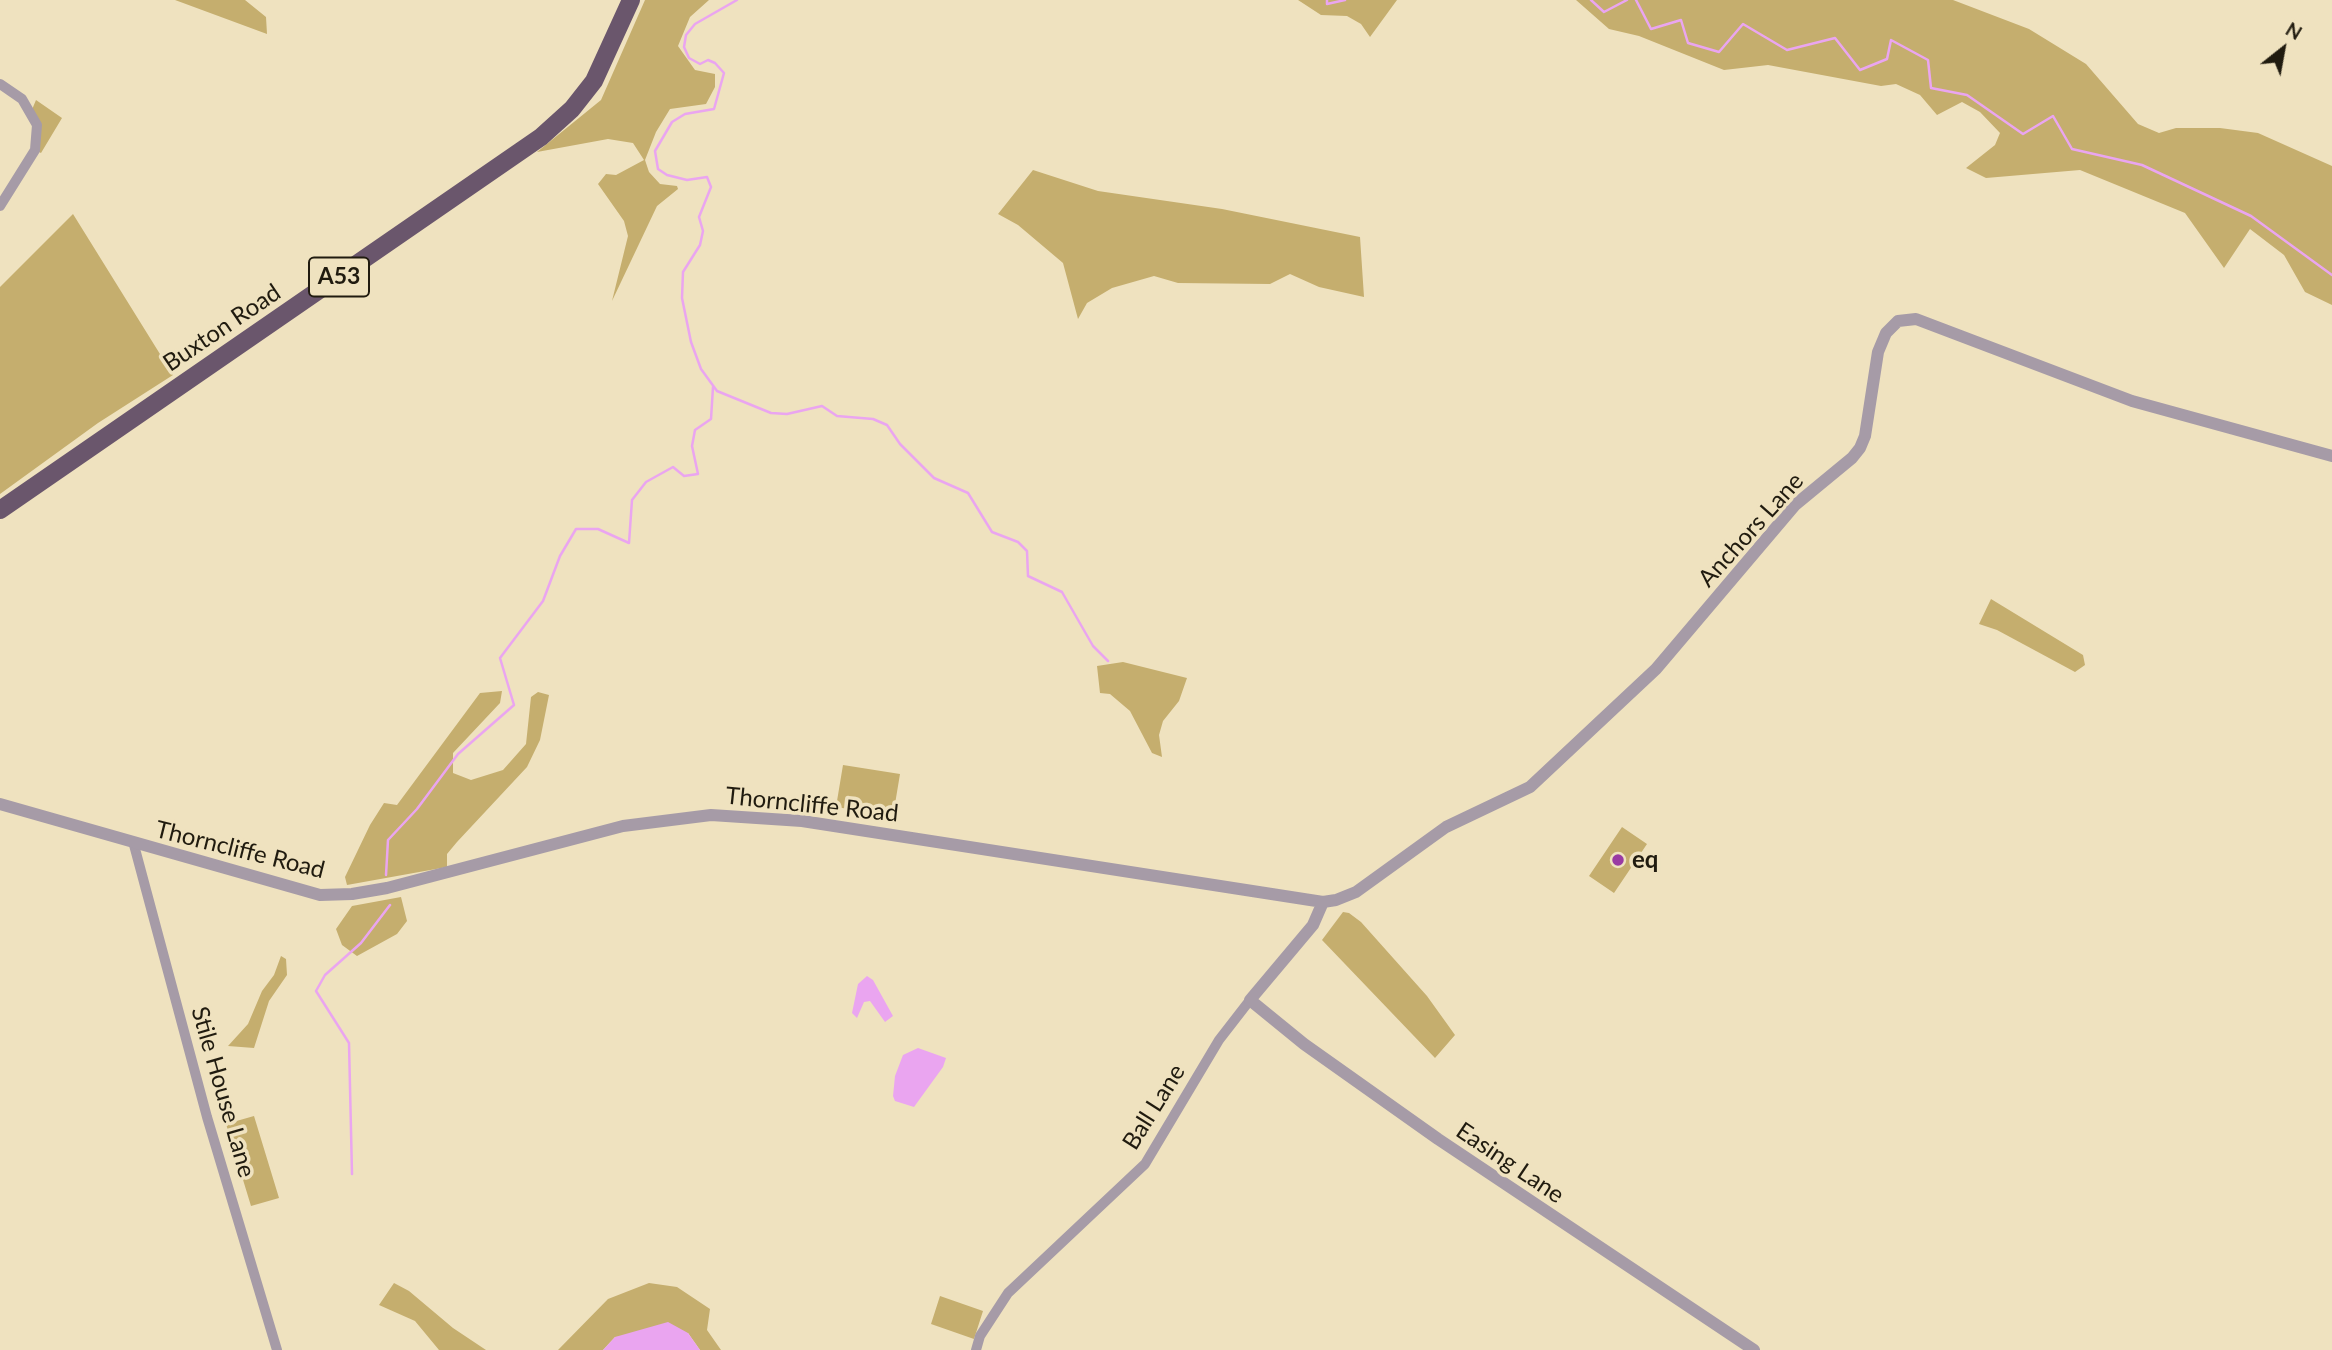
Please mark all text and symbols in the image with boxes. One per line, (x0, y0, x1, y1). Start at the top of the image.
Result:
north arrow (2248, 14, 2318, 84)
text: N (2282, 17, 2306, 44)
road number: A53 (309, 258, 369, 296)
street label: Buxton Road (158, 278, 286, 378)
street label: Anchors Lane (1692, 467, 1810, 593)
street label: Thorncliffe Road (724, 782, 900, 828)
street label: Thorncliffe Road (152, 815, 328, 885)
place label: eq (1632, 846, 1658, 874)
marker: eq (1610, 852, 1626, 868)
street label: Stile House Lane (185, 1003, 261, 1181)
street label: Ball Lane (1117, 1059, 1191, 1155)
street label: Easing Lane (1450, 1116, 1570, 1210)

